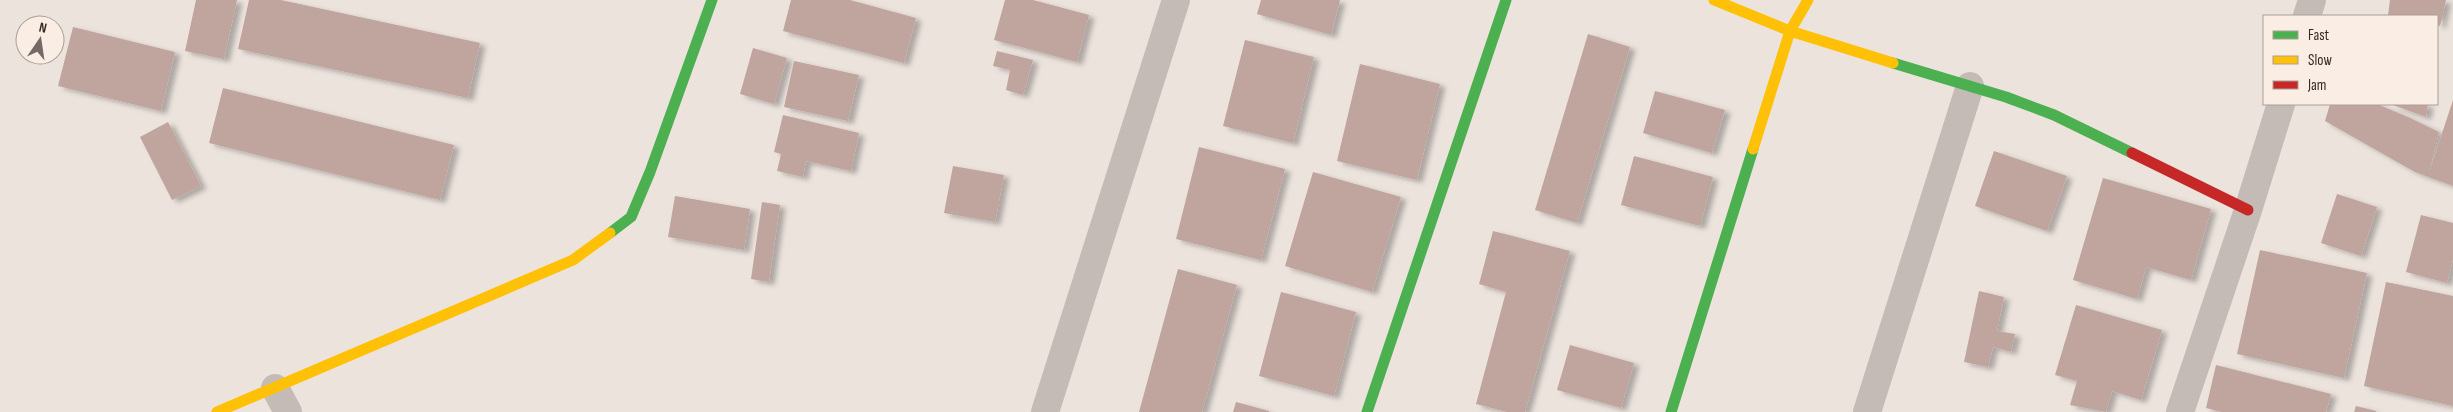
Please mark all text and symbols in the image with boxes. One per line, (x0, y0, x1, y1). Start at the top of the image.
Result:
north arrow (15, 15, 65, 65)
legend (2263, 15, 2438, 105)
text: N (37, 19, 48, 37)
text: Fast (2308, 26, 2330, 45)
text: Slow (2308, 51, 2332, 70)
text: Jam (2307, 76, 2326, 95)

